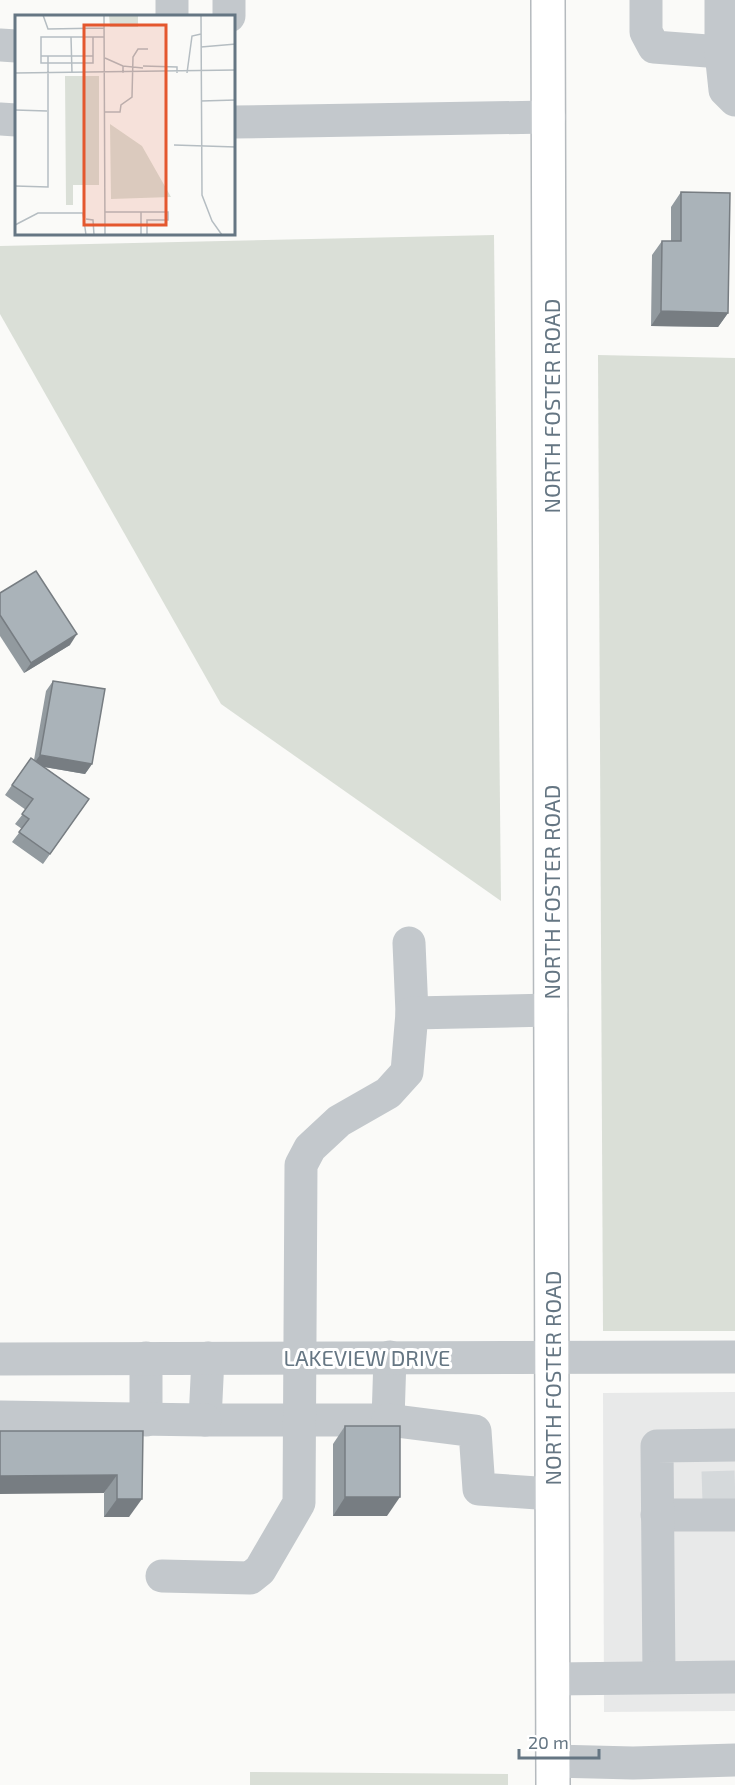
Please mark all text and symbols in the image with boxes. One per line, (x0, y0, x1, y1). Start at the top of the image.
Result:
inset map (15, 15, 236, 236)
street label: NORTH FOSTER ROAD (538, 299, 564, 513)
street label: NORTH FOSTER ROAD (538, 785, 564, 999)
street label: NORTH FOSTER ROAD (539, 1271, 565, 1485)
street label: LAKEVIEW DRIVE (284, 1344, 450, 1370)
scale bar (519, 1722, 598, 1760)
text: 20 m (528, 1731, 569, 1753)

